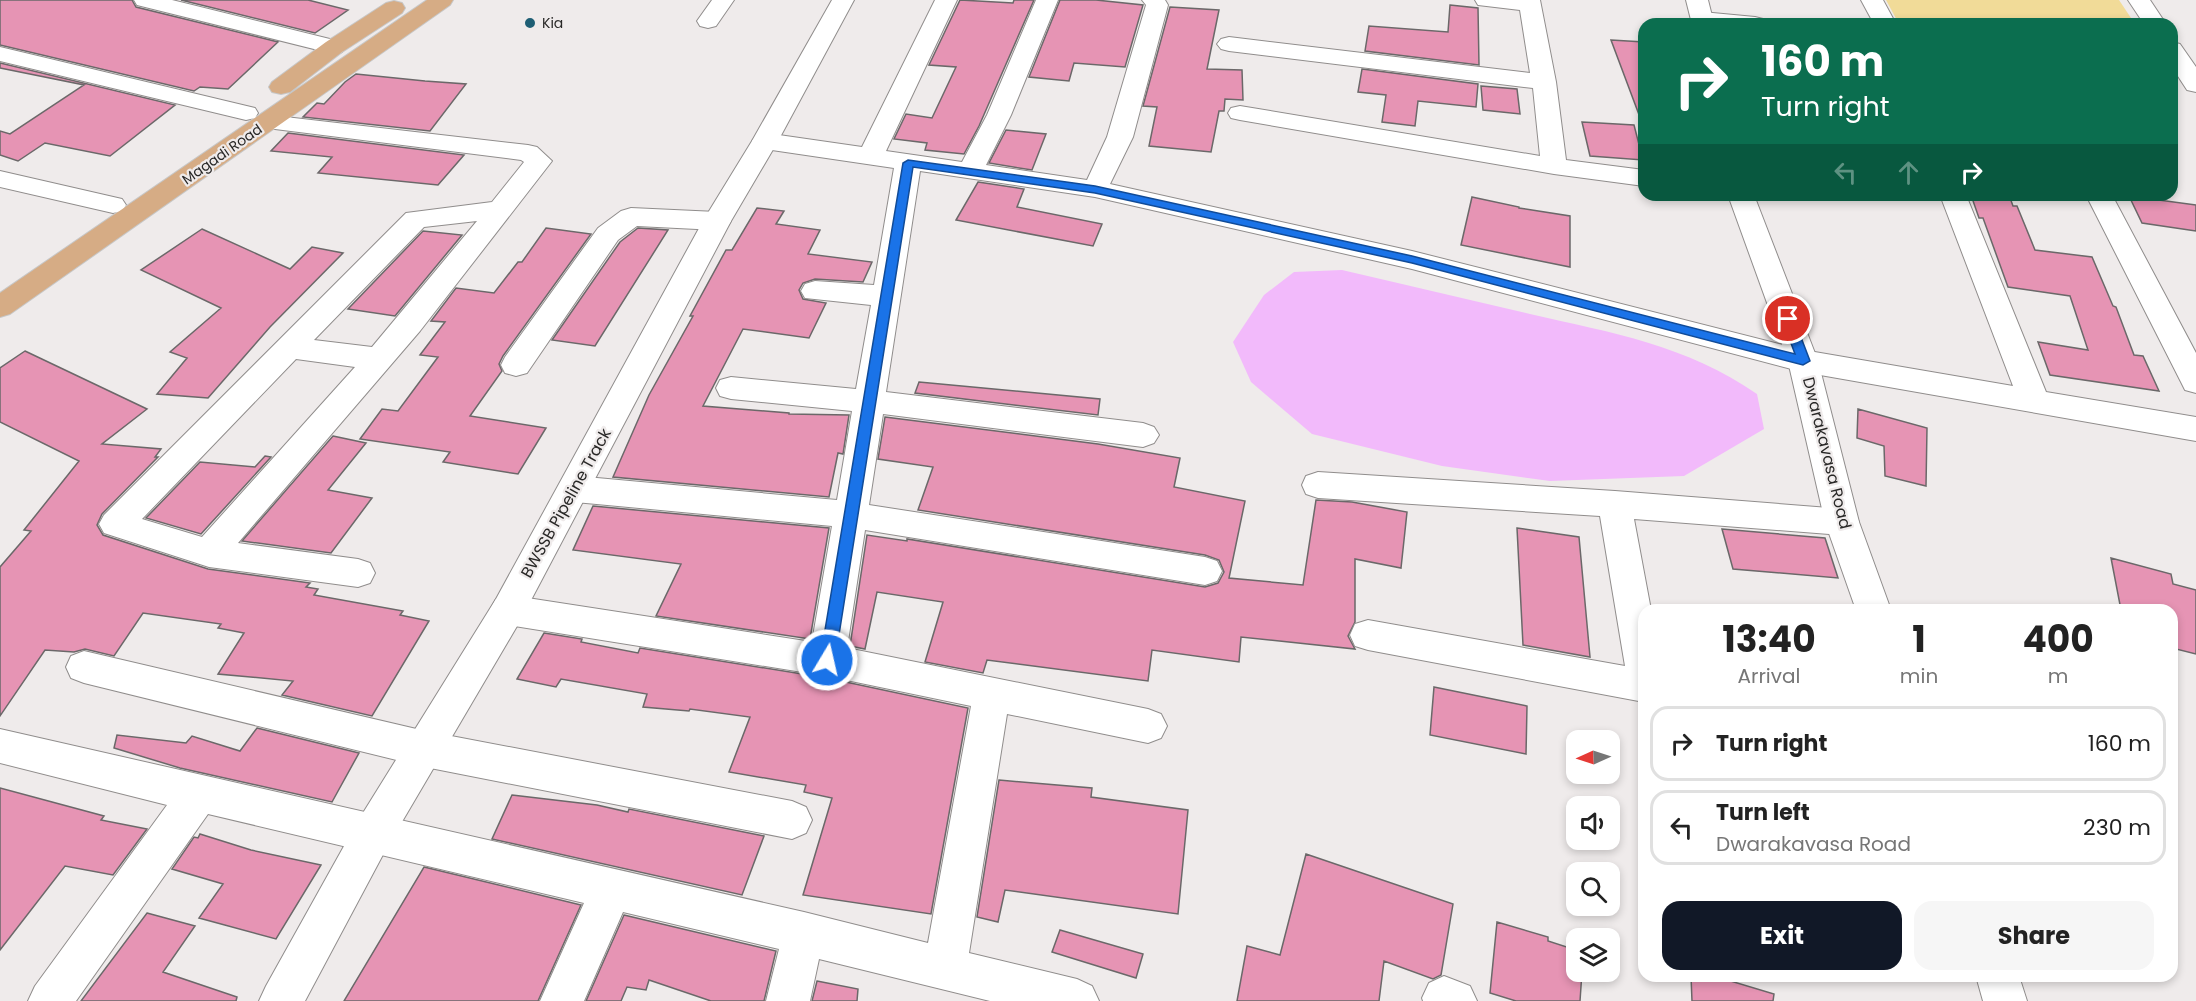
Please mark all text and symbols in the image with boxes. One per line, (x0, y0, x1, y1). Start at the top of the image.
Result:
place label: Kia (542, 13, 563, 33)
marker: Kia (523, 16, 537, 30)
text: 160 m (1761, 32, 1884, 91)
icon: right (1662, 42, 1740, 120)
text: Turn right (1761, 88, 1890, 125)
street label: Magadi Road (178, 119, 266, 189)
icon: left (1829, 156, 1862, 189)
icon: ahead (1892, 156, 1925, 189)
icon: right (1955, 156, 1988, 189)
pin (1762, 293, 1813, 344)
icon: arrive (1771, 302, 1804, 335)
street label: Dwarakavasa Road (1797, 375, 1857, 531)
street label: BWSSB Pipeline Track (515, 423, 617, 582)
text: 13:40 (1722, 614, 1816, 665)
text: 1 (1912, 614, 1926, 665)
text: 400 (2022, 614, 2094, 665)
position arrow (795, 628, 859, 692)
text: Arrival (1737, 662, 1800, 690)
text: min (1900, 662, 1938, 690)
text: m (2048, 662, 2068, 690)
icon: right (1665, 727, 1698, 760)
text: Turn right (1716, 728, 1827, 759)
text: 160 m (2088, 728, 2151, 759)
north arrow (1566, 730, 1620, 784)
map controls (1566, 730, 1620, 982)
button: sound (1566, 796, 1620, 850)
text: Turn left (1716, 797, 1810, 828)
icon: left (1665, 811, 1698, 844)
text: 230 m (2083, 812, 2151, 843)
text: Dwarakavasa Road (1716, 830, 1911, 858)
button: search (1566, 862, 1620, 916)
button: Exit (1662, 901, 1902, 970)
button: Share (1914, 901, 2154, 970)
button: layers (1566, 928, 1620, 982)

